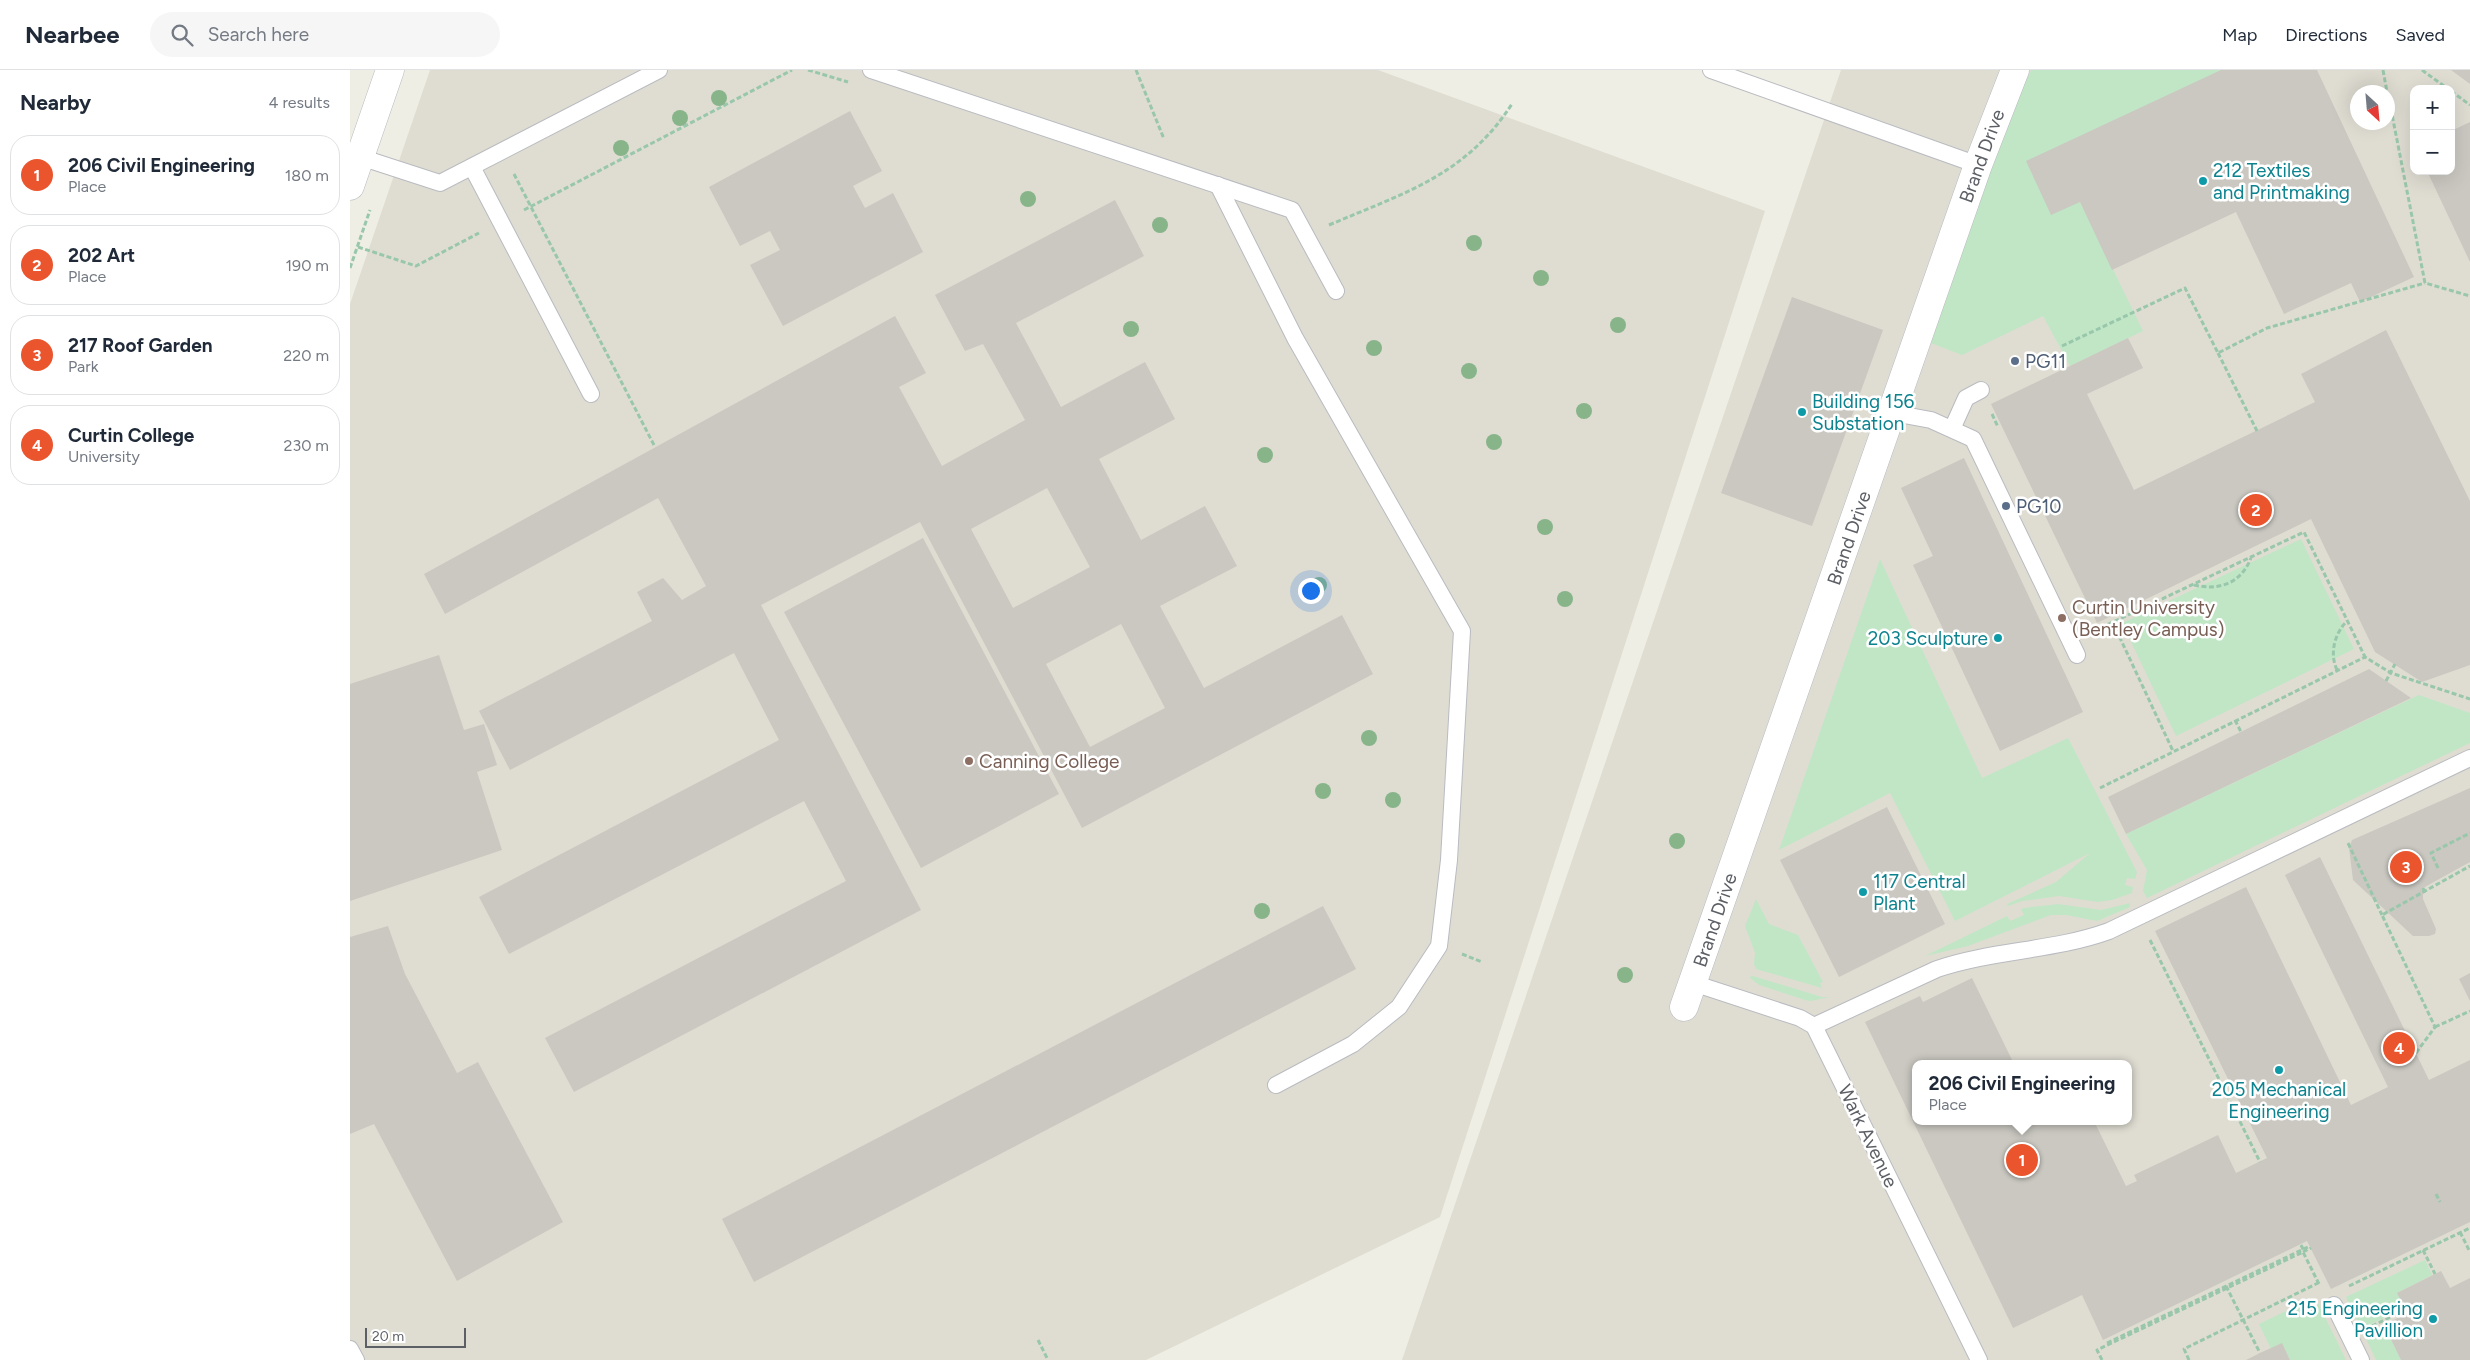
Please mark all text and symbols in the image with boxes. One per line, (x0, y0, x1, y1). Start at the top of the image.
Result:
search box (150, 12, 500, 57)
text: Nearbee (25, 20, 120, 49)
icon: search (168, 21, 196, 49)
text: Search here (208, 23, 309, 46)
text: Map (2222, 24, 2257, 46)
text: Directions (2285, 24, 2367, 46)
text: Saved (2395, 24, 2445, 46)
north arrow (2350, 85, 2395, 130)
map controls (2410, 85, 2455, 175)
button: + (2410, 85, 2455, 130)
text: Nearby (20, 90, 91, 115)
text: 4 results (269, 93, 330, 112)
street label: Brand Drive (1954, 106, 2010, 206)
button: − (2410, 130, 2455, 175)
text: 206 Civil Engineering (68, 154, 255, 177)
place label: 212 Textiles and Printmaking (2213, 159, 2350, 204)
text: 1 (34, 166, 40, 185)
text: 180 m (285, 166, 329, 185)
marker: 212 Textiles and Printmaking (2197, 175, 2209, 187)
text: Place (68, 177, 106, 196)
text: 202 Art (68, 244, 135, 267)
text: 2 (32, 256, 42, 275)
text: 190 m (286, 256, 329, 275)
text: Place (68, 267, 106, 286)
text: 217 Roof Garden (68, 334, 213, 357)
text: 3 (33, 346, 41, 365)
text: 220 m (283, 346, 329, 365)
place label: PG11 (2025, 350, 2066, 373)
marker: PG11 (2009, 355, 2021, 367)
text: Park (68, 357, 98, 376)
place label: Building 156 Substation (1812, 390, 1915, 435)
marker: Building 156 Substation (1796, 406, 1808, 418)
text: Curtin College (68, 424, 194, 447)
text: 4 (32, 436, 42, 455)
text: 230 m (284, 436, 329, 455)
text: University (68, 447, 140, 466)
street label: Brand Drive (1822, 488, 1876, 588)
pin: 2 (2240, 491, 2272, 529)
place label: PG10 (2016, 495, 2061, 518)
marker: PG10 (2000, 500, 2012, 512)
your location (1298, 578, 1324, 604)
place label: Curtin University (Bentley Campus) (2072, 596, 2224, 641)
marker: Curtin University (Bentley Campus) (2056, 612, 2068, 624)
place label: 203 Sculpture (1868, 627, 1988, 650)
marker: 203 Sculpture (1992, 632, 2004, 644)
place label: Canning College (979, 750, 1119, 773)
marker: Canning College (963, 755, 975, 767)
pin: 3 (2390, 848, 2422, 886)
street label: Brand Drive (1688, 870, 1742, 970)
place label: 117 Central Plant (1873, 870, 1966, 915)
marker: 117 Central Plant (1857, 886, 1869, 898)
pin: 4 (2383, 1029, 2415, 1067)
popup (1912, 1060, 2132, 1125)
marker: 205 Mechanical Engineering (2273, 1064, 2285, 1076)
text: 206 Civil Engineering (1929, 1072, 2115, 1095)
place label: 205 Mechanical Engineering (2212, 1078, 2346, 1123)
street label: Wark Avenue (1833, 1081, 1903, 1191)
text: Place (1929, 1095, 1967, 1114)
pin: 1 (2006, 1141, 2038, 1179)
place label: 215 Engineering Pavillion (2288, 1297, 2423, 1342)
marker: 215 Engineering Pavillion (2427, 1313, 2439, 1325)
scale bar (365, 1325, 466, 1348)
text: 20 m (372, 1328, 404, 1345)

